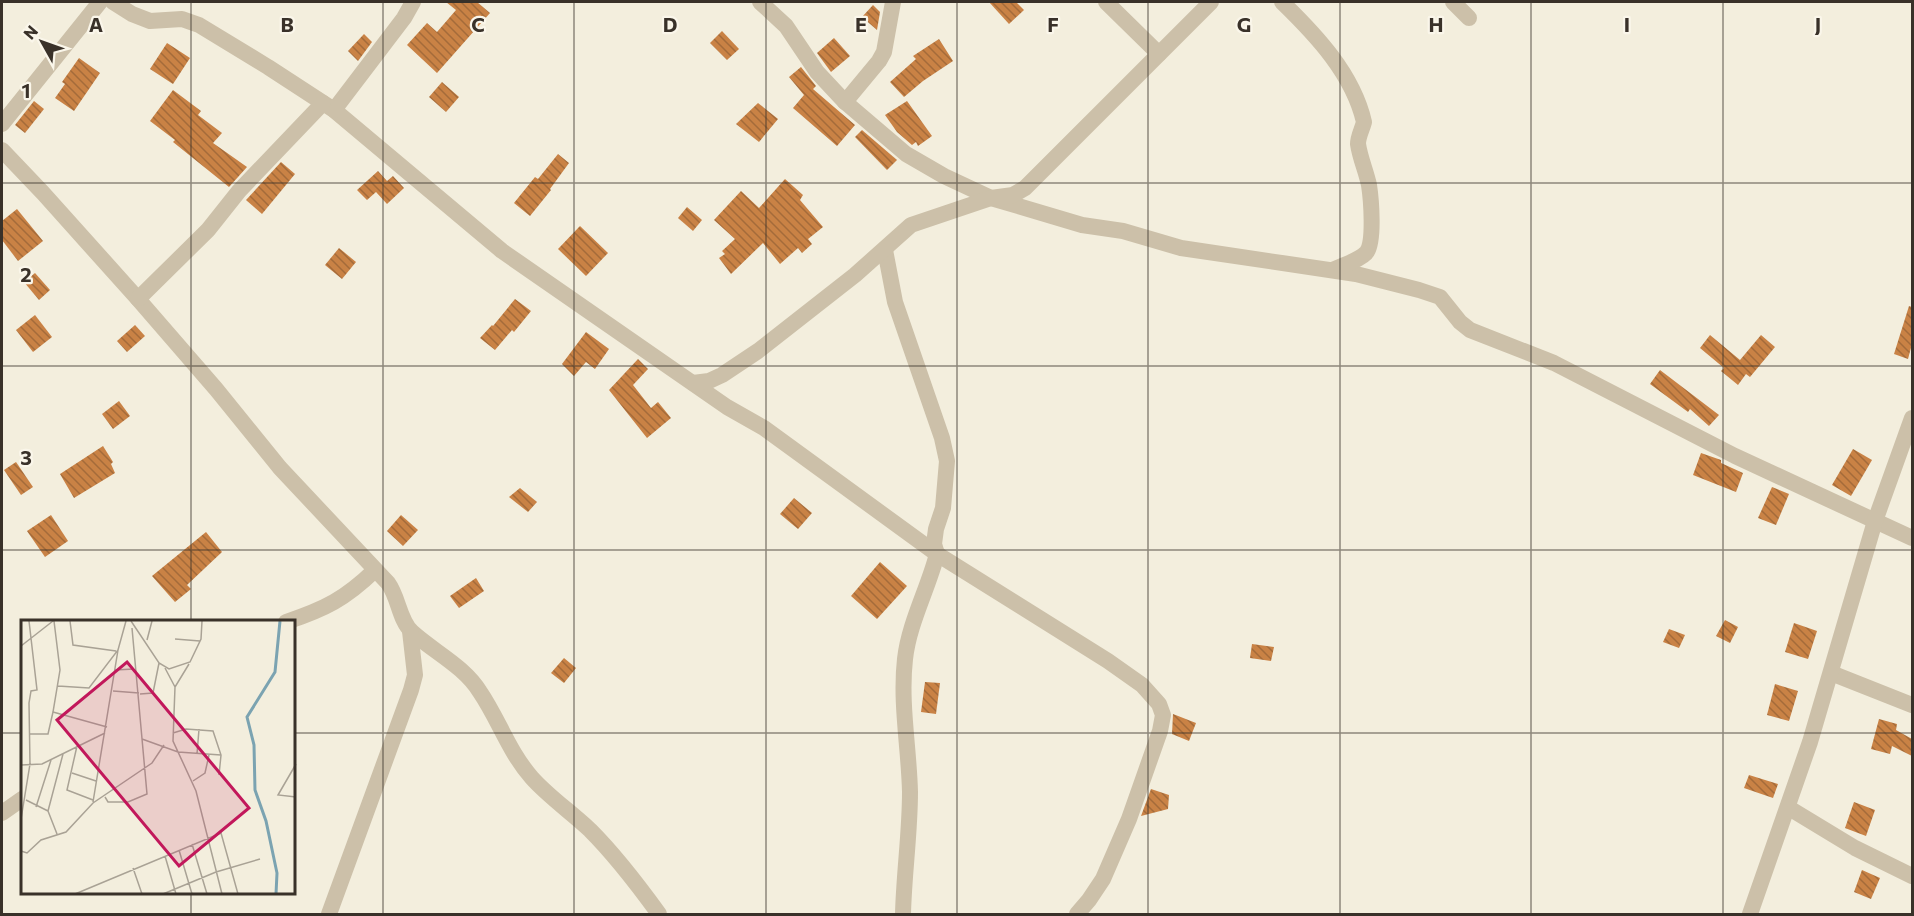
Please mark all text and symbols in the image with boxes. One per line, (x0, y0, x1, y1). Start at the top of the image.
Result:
north arrow (12, 12, 72, 72)
text: A (89, 12, 103, 36)
text: B (280, 12, 294, 36)
text: C (471, 12, 485, 36)
text: D (663, 12, 677, 36)
text: E (855, 12, 867, 36)
text: F (1047, 12, 1059, 36)
text: G (1237, 12, 1251, 36)
text: H (1429, 12, 1444, 36)
text: I (1624, 12, 1630, 36)
text: J (1815, 12, 1821, 36)
text: N (19, 21, 41, 43)
text: 1 (21, 78, 31, 102)
text: 2 (20, 262, 32, 286)
text: 3 (20, 445, 32, 469)
inset map (21, 620, 296, 895)

